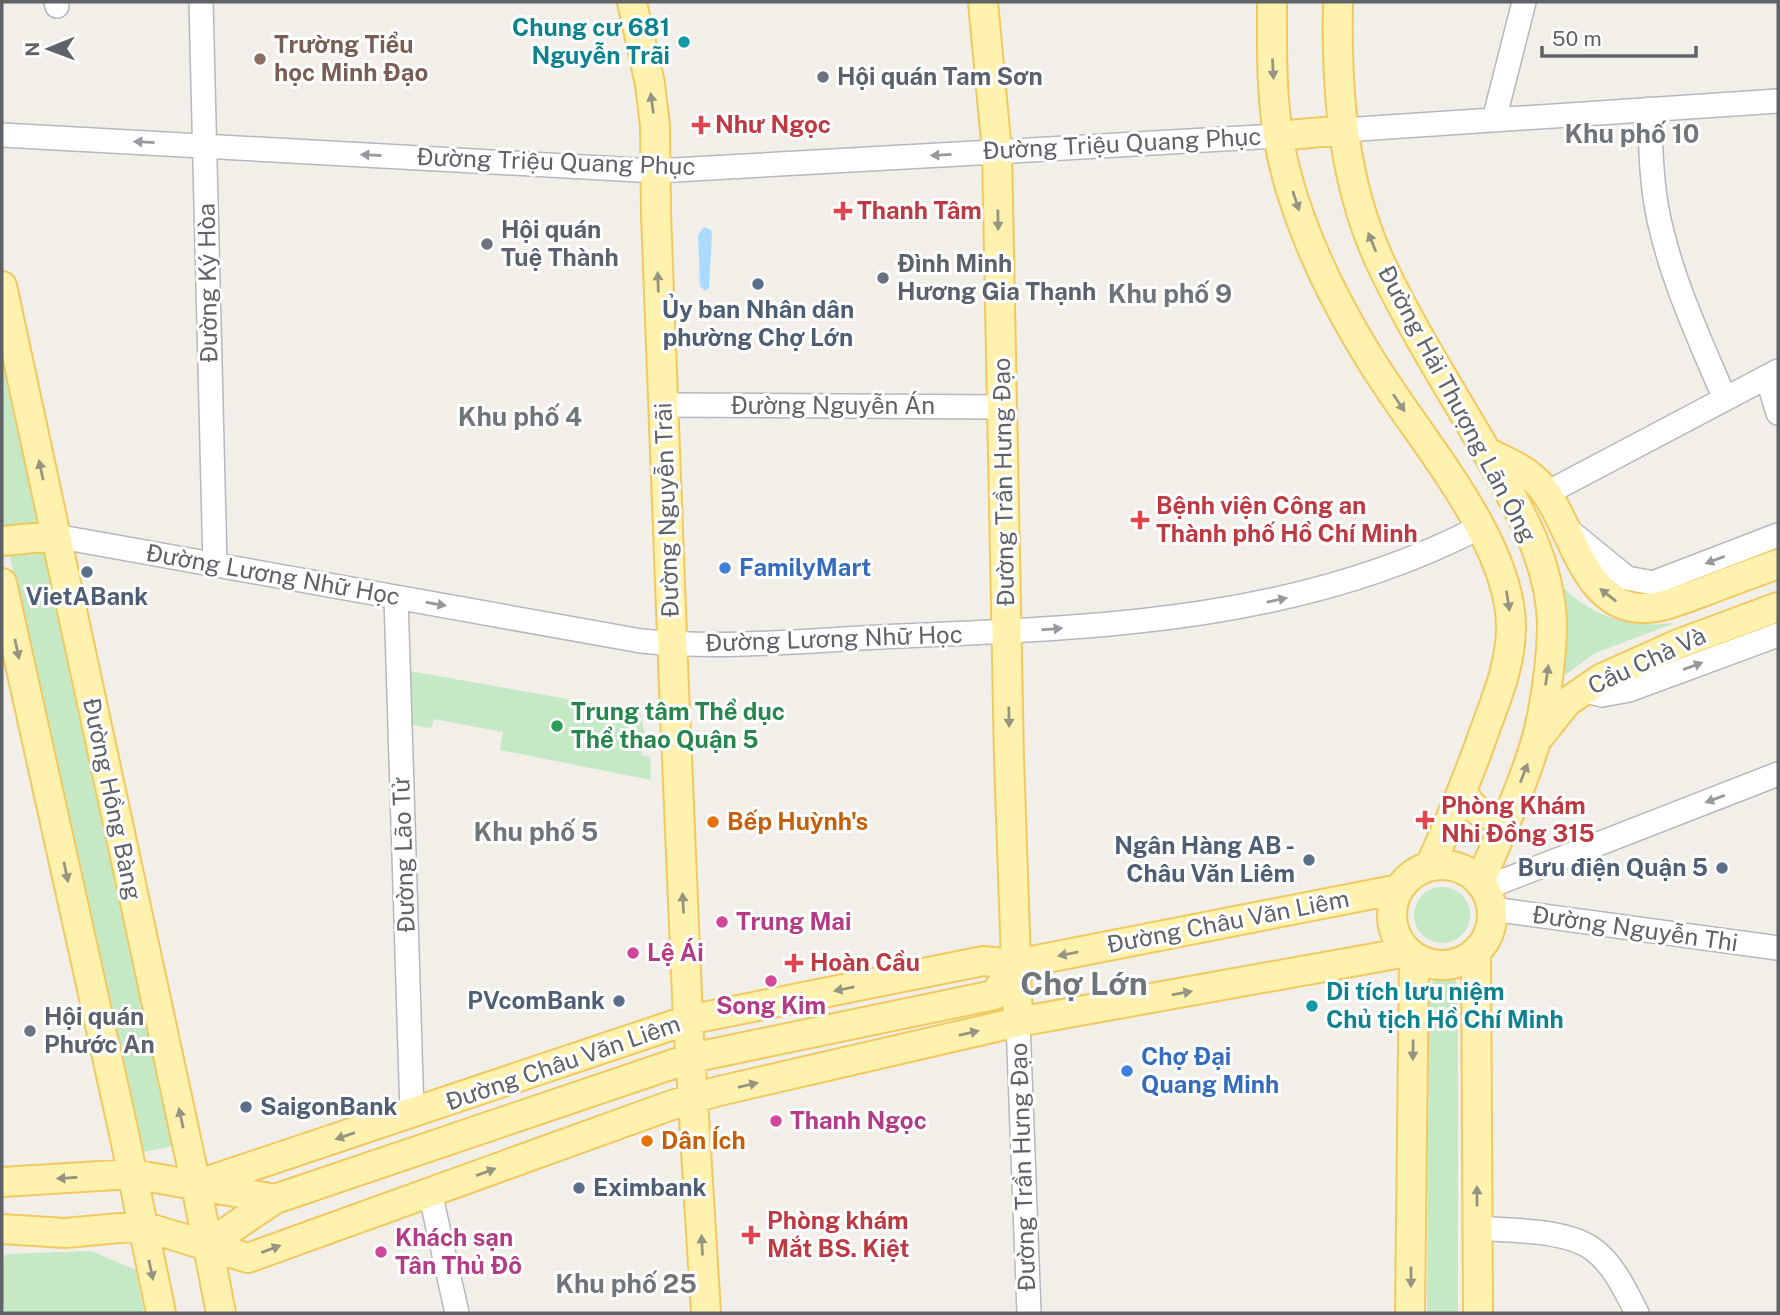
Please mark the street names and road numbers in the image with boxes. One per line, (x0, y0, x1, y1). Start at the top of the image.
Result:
street label: Đường Triệu Quang Phục (982, 122, 1262, 164)
street label: Đường Triệu Quang Phục (416, 142, 696, 180)
street label: Đường Ký Hòa (192, 203, 222, 363)
street label: Đường Hải Thượng Lãn Ông (1373, 260, 1543, 547)
street label: Đường Trần Hưng Đạo (987, 357, 1019, 607)
street label: Đường Nguyễn Án (731, 391, 935, 419)
street label: Đường Nguyễn Trãi (648, 402, 684, 618)
street label: Đường Lương Nhữ Học (144, 538, 402, 610)
street label: Đường Lương Nhữ Học (705, 620, 963, 656)
street label: Cầu Chà Và (1583, 621, 1710, 700)
street label: Đường Hồng Bàng (78, 695, 148, 902)
street label: Đường Lão Tử (386, 776, 420, 933)
street label: Đường Châu Văn Liêm (1104, 884, 1351, 958)
street label: Đường Nguyễn Thi (1530, 900, 1740, 956)
street label: Đường Châu Văn Liêm (442, 1009, 684, 1115)
street label: Đường Trần Hưng Đạo (1004, 1042, 1040, 1292)

